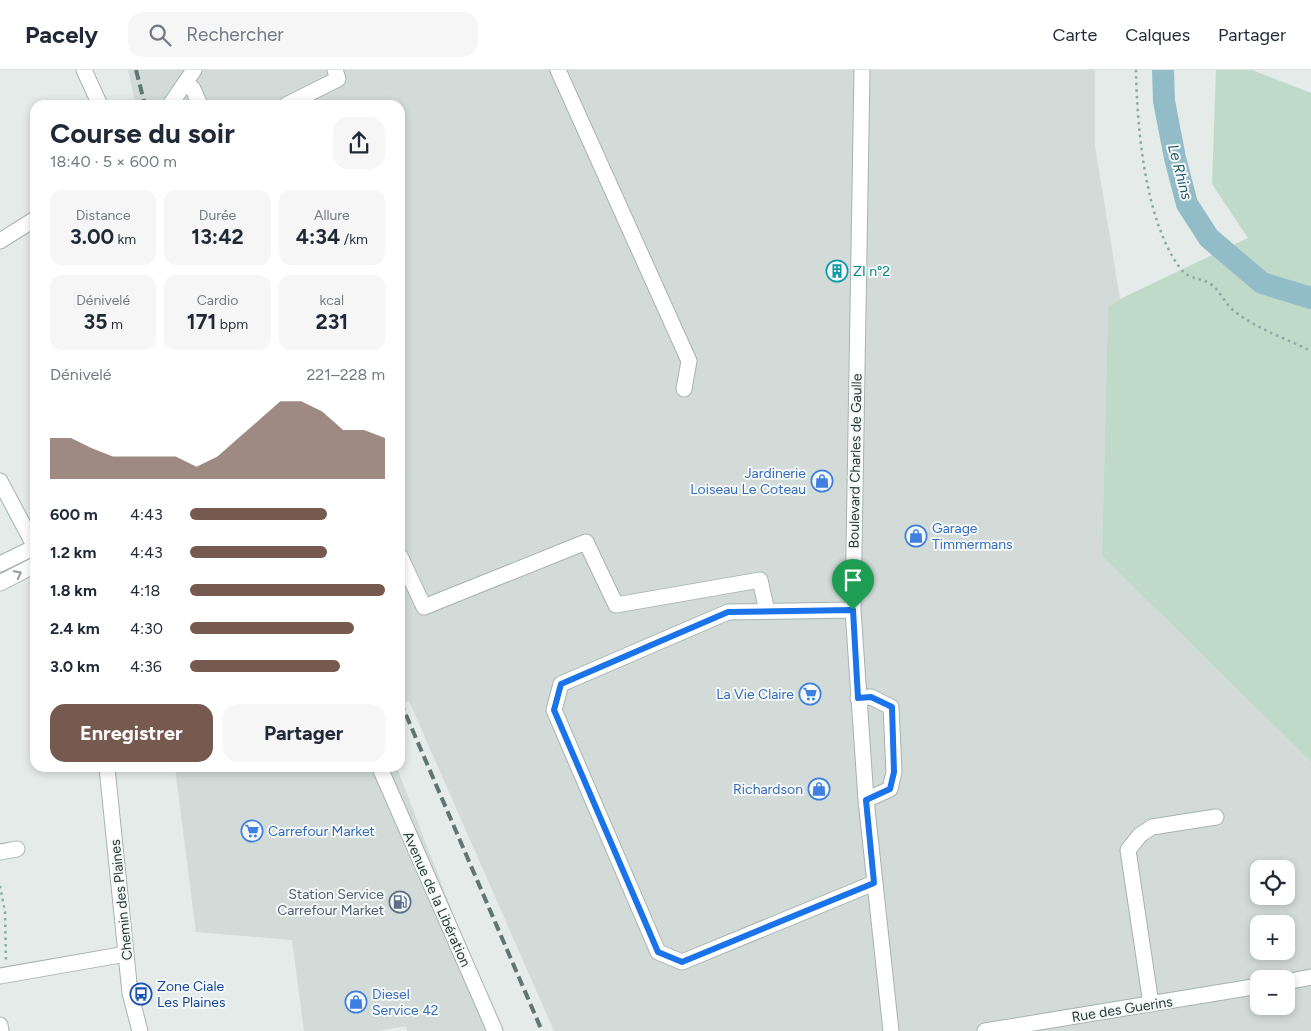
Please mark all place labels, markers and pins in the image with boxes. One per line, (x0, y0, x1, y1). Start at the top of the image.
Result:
building icon: ZI n°2 (825, 259, 849, 283)
place label: ZI n°2 (853, 263, 890, 280)
place label: Jardinerie Loiseau Le Coteau (690, 465, 806, 498)
shop icon: Jardinerie Loiseau Le Coteau (810, 469, 834, 493)
place label: Garage Timmermans (932, 520, 1013, 553)
shop icon: Garage Timmermans (904, 524, 928, 548)
pin (832, 559, 874, 610)
supermarket icon: La Vie Claire (798, 682, 822, 706)
place label: La Vie Claire (716, 686, 794, 703)
shop icon: Richardson (807, 777, 831, 801)
place label: Richardson (733, 781, 803, 798)
supermarket icon: Carrefour Market (240, 819, 264, 843)
place label: Carrefour Market (268, 823, 375, 840)
place label: Station Service Carrefour Market (277, 886, 384, 919)
fuel station icon: Station Service Carrefour Market (388, 890, 412, 914)
place label: Zone Ciale Les Plaines (157, 978, 225, 1011)
bus stop icon: Zone Ciale Les Plaines (129, 982, 153, 1006)
place label: Diesel Service 42 (372, 986, 439, 1019)
shop icon: Diesel Service 42 (344, 990, 368, 1014)

